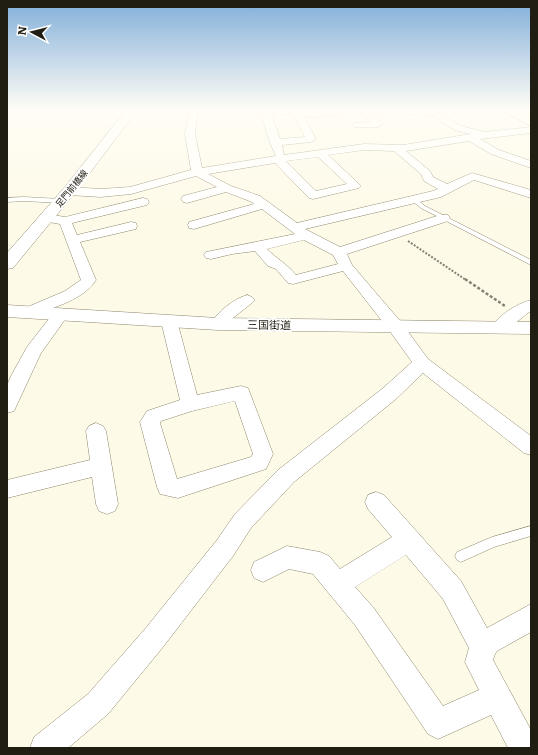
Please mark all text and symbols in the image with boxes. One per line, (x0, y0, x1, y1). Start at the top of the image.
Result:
north arrow (12, 12, 52, 52)
text: N (13, 25, 30, 36)
street label: 足門前橋線 (51, 165, 91, 210)
street label: 三国街道 (247, 316, 291, 332)

